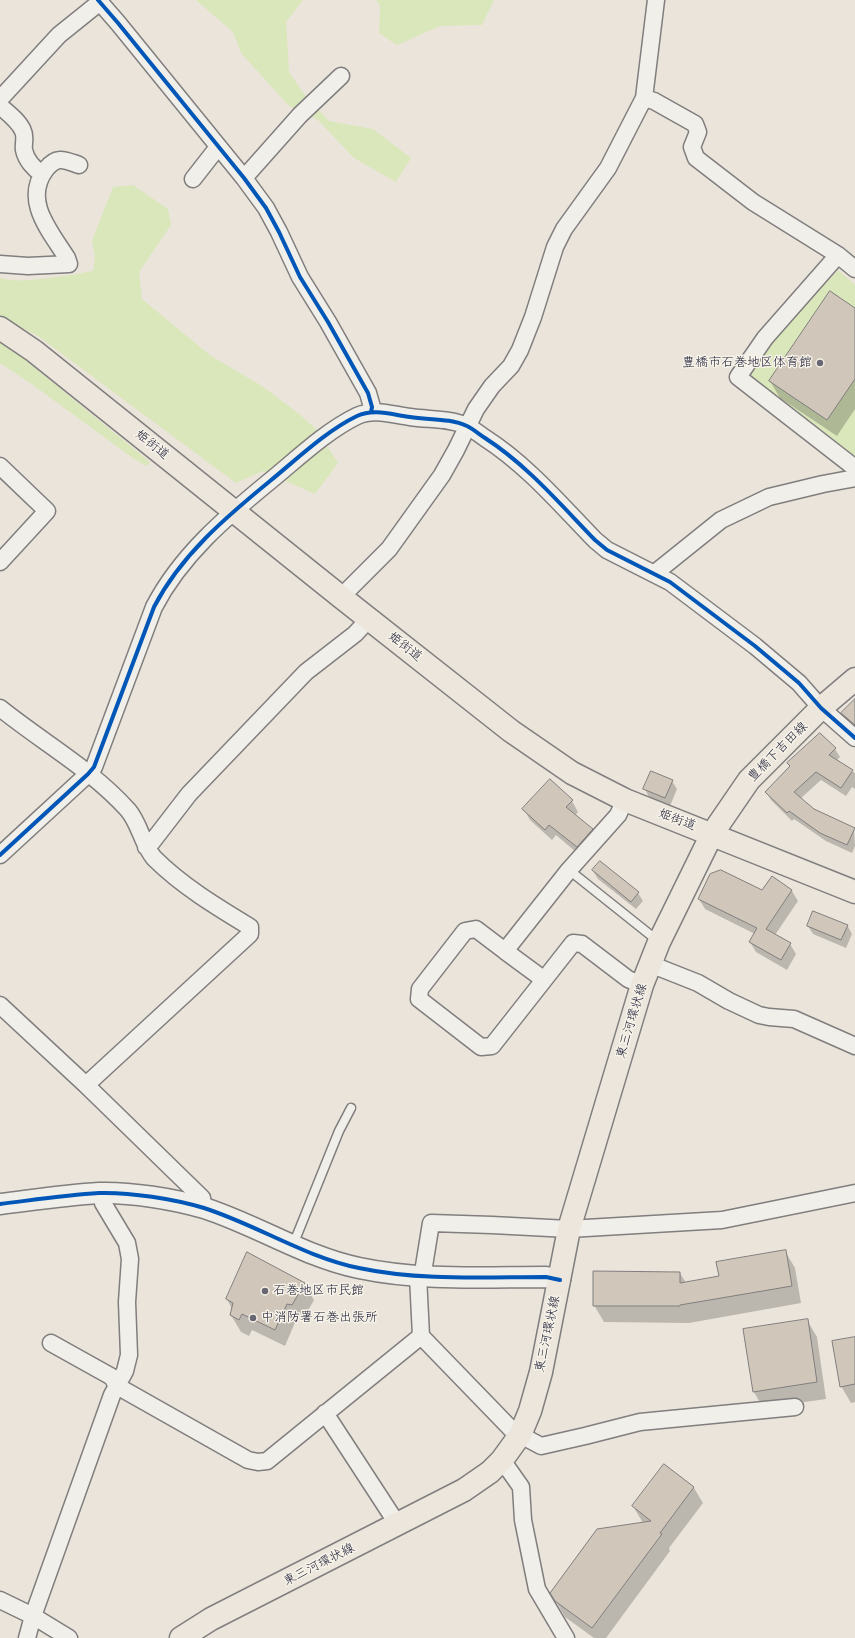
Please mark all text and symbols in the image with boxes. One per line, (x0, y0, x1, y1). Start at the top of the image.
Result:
place label: 豊橋市石巻地区体育館 (682, 355, 812, 371)
marker: 豊橋市石巻地区体育館 (815, 358, 825, 368)
street label: 姫街道 (132, 427, 172, 463)
street label: 姫街道 (385, 629, 425, 665)
street label: 豊橋下吉田線 (745, 719, 811, 785)
street label: 姫街道 (656, 806, 698, 834)
street label: 東三河環状線 (613, 981, 651, 1061)
place label: 石巻地区市民館 (273, 1283, 364, 1299)
marker: 石巻地区市民館 (260, 1286, 270, 1296)
street label: 東三河環状線 (532, 1294, 564, 1374)
place label: 中消防署石巻出張所 (261, 1310, 378, 1326)
marker: 中消防署石巻出張所 (248, 1313, 258, 1323)
street label: 東三河環状線 (281, 1540, 357, 1590)

